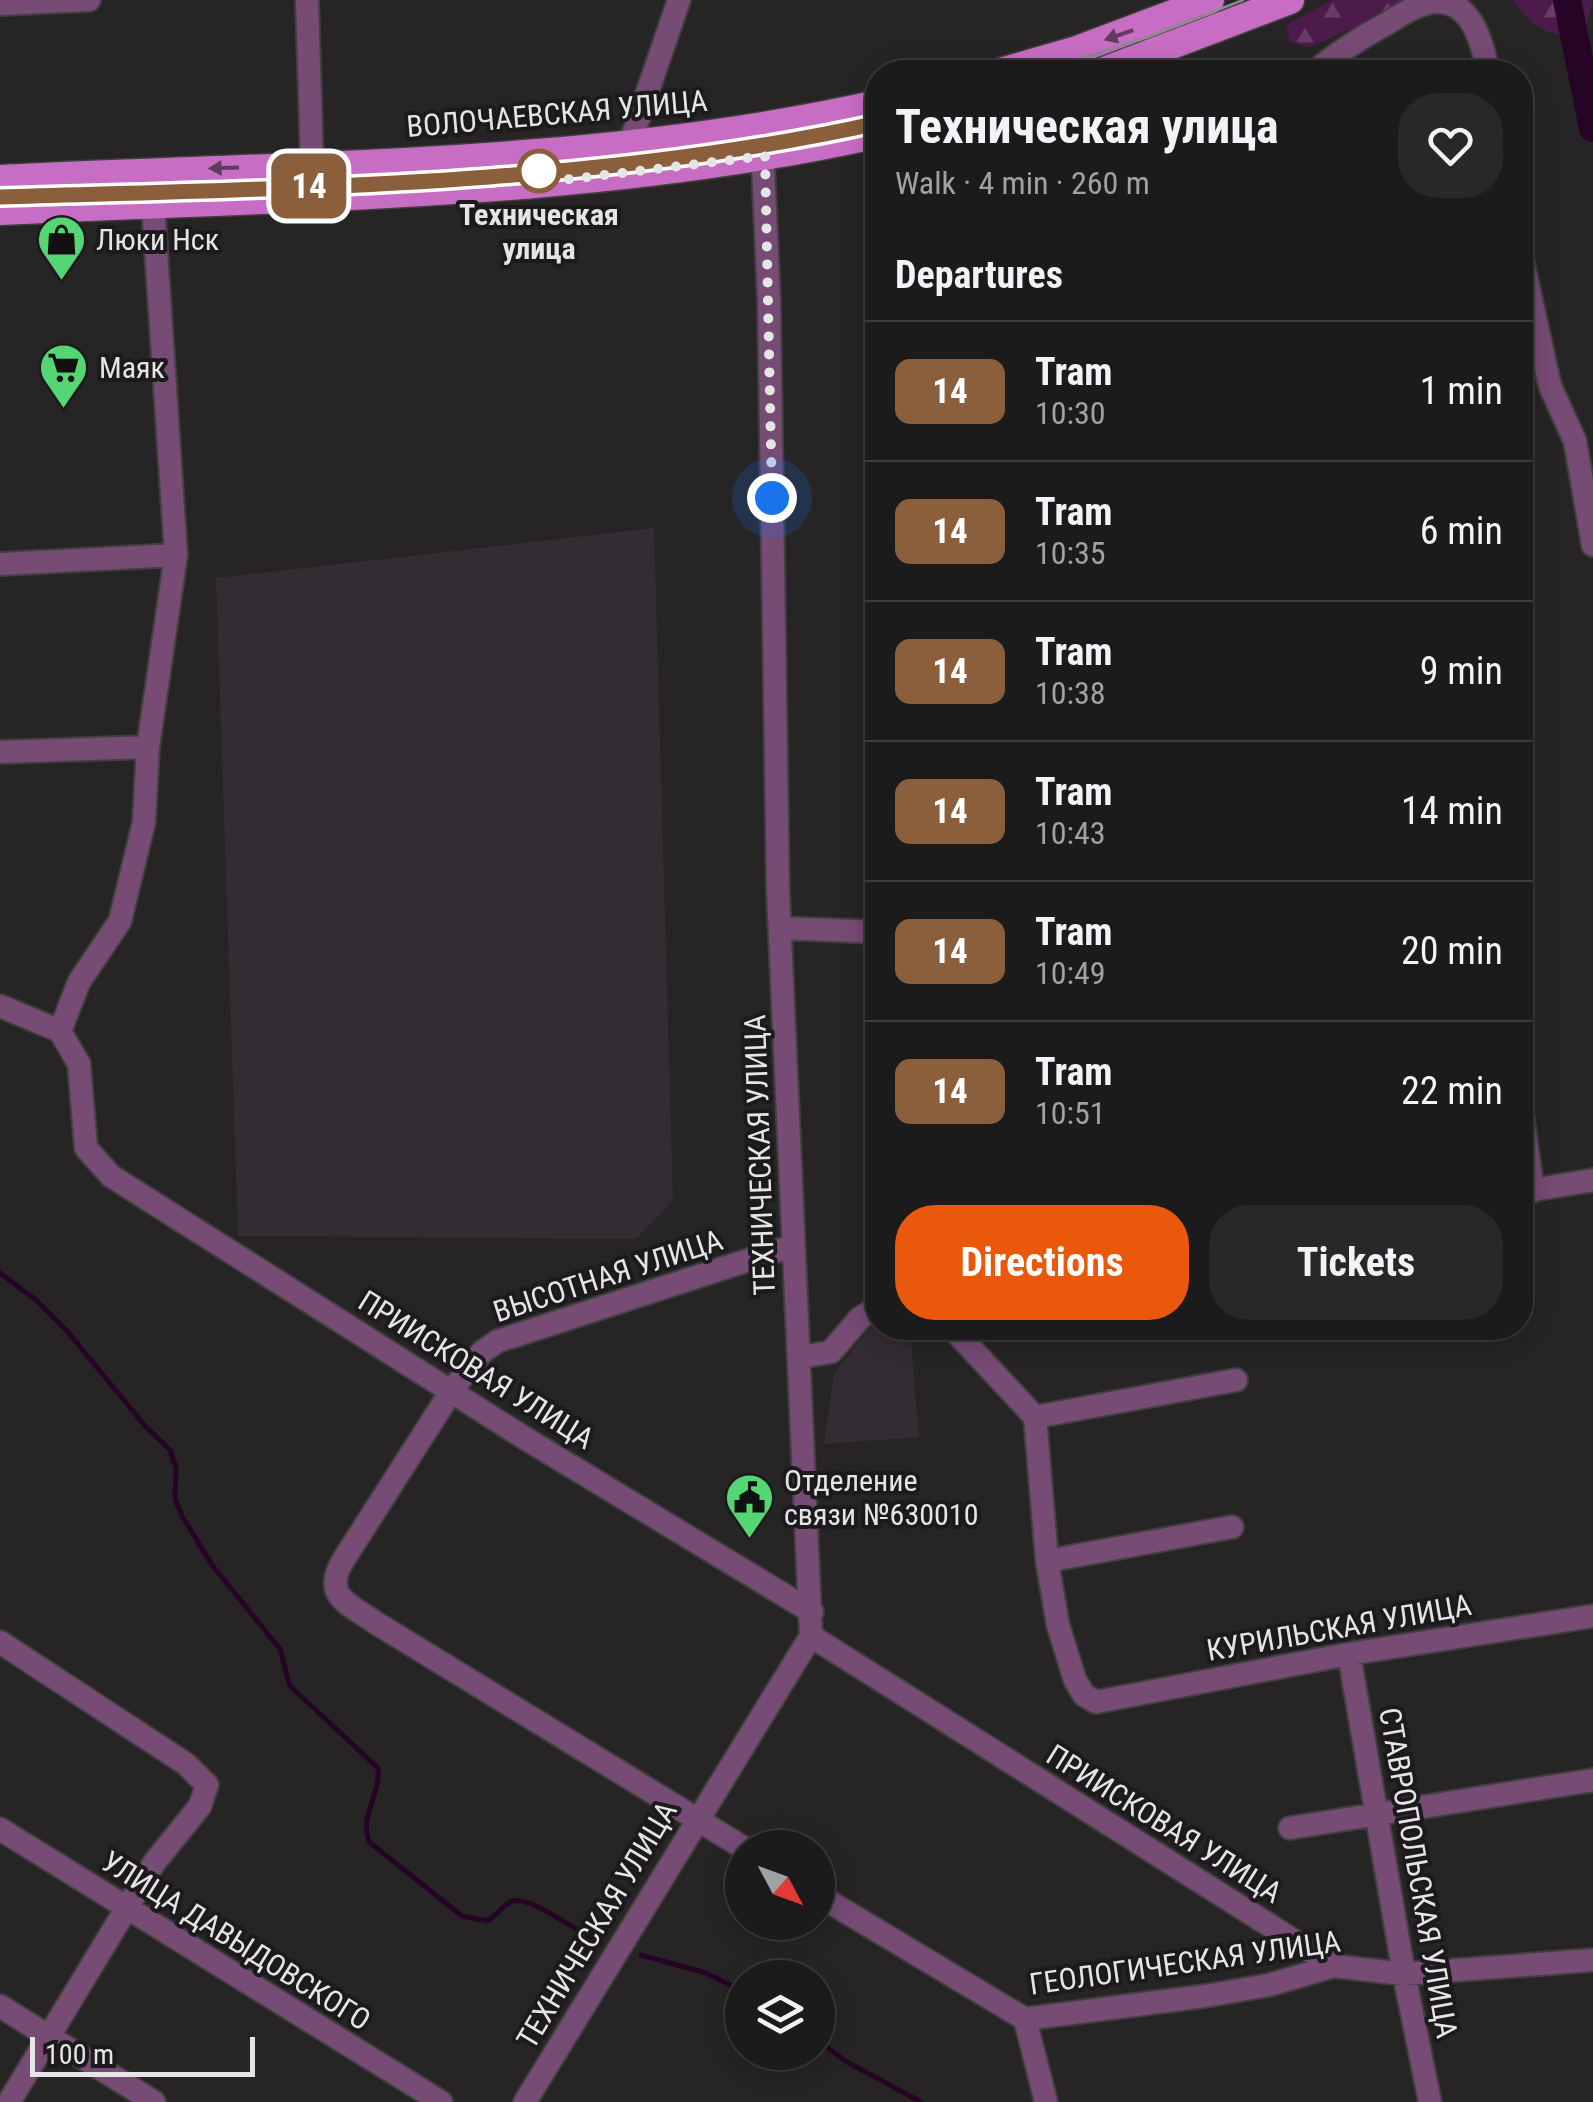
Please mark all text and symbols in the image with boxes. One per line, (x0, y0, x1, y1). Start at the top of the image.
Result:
one-way arrow (1104, 29, 1134, 44)
street label: ВОЛОЧАЕВСКАЯ УЛИЦА (405, 83, 709, 144)
button: heart (1398, 93, 1503, 198)
text: Техническая улица (895, 98, 1279, 155)
marker: Техническая улица (518, 150, 560, 192)
line badge: 14 (264, 154, 354, 218)
one-way arrow (208, 160, 240, 176)
text: Walk · 4 min · 260 m (895, 164, 1150, 202)
text: 14 (291, 166, 327, 207)
place label: Техническая улица (459, 197, 619, 266)
shop icon: Люки Нск (35, 214, 87, 282)
place label: Люки Нск (96, 222, 219, 257)
text: Departures (895, 253, 1063, 297)
supermarket icon: Маяк (38, 342, 90, 410)
place label: Маяк (99, 350, 165, 385)
text: Tram (1035, 350, 1113, 394)
text: 1 min (1420, 369, 1503, 413)
text: 14 (932, 371, 968, 412)
text: 10:30 (1035, 394, 1106, 432)
your location (747, 473, 797, 523)
text: Tram (1035, 490, 1113, 534)
text: 6 min (1420, 509, 1503, 553)
text: 14 (932, 511, 968, 552)
text: 10:35 (1035, 534, 1106, 572)
text: Tram (1035, 630, 1113, 674)
text: 9 min (1420, 649, 1503, 693)
text: 14 (932, 651, 968, 692)
text: 10:38 (1035, 674, 1106, 712)
text: Tram (1035, 770, 1113, 814)
text: 14 min (1401, 789, 1503, 833)
text: 14 (932, 791, 968, 832)
text: 10:43 (1035, 814, 1106, 852)
text: Tram (1035, 910, 1113, 954)
text: 20 min (1401, 929, 1503, 973)
text: 14 (932, 931, 968, 972)
text: 10:49 (1035, 954, 1106, 992)
street label: ТЕХНИЧЕСКАЯ УЛИЦА (737, 1014, 782, 1296)
text: Tram (1035, 1050, 1113, 1094)
text: 22 min (1401, 1069, 1503, 1113)
text: 14 (932, 1071, 968, 1112)
text: 10:51 (1035, 1094, 1106, 1132)
button: Directions (895, 1205, 1189, 1320)
button: Tickets (1209, 1205, 1503, 1320)
street label: ВЫСОТНАЯ УЛИЦА (489, 1222, 727, 1329)
street label: ПРИИСКОВАЯ УЛИЦА (352, 1283, 600, 1456)
place label: Отделение связи №630010 (784, 1463, 978, 1532)
public building icon: Отделение связи №630010 (723, 1472, 775, 1540)
street label: КУРИЛЬСКАЯ УЛИЦА (1204, 1587, 1474, 1668)
street label: СТАВРОПОЛЬСКАЯ УЛИЦА (1372, 1705, 1465, 2041)
street label: ПРИИСКОВАЯ УЛИЦА (1040, 1737, 1288, 1910)
street label: ТЕХНИЧЕСКАЯ УЛИЦА (509, 1795, 684, 2054)
north arrow (725, 1830, 835, 1940)
map controls (725, 1830, 835, 2070)
street label: УЛИЦА ДАВЫДОВСКОГО (96, 1844, 377, 2038)
street label: ГЕОЛОГИЧЕСКАЯ УЛИЦА (1027, 1923, 1343, 2002)
button: layers (725, 1960, 835, 2070)
scale bar (30, 2032, 255, 2076)
text: 100 m (45, 2038, 114, 2071)

